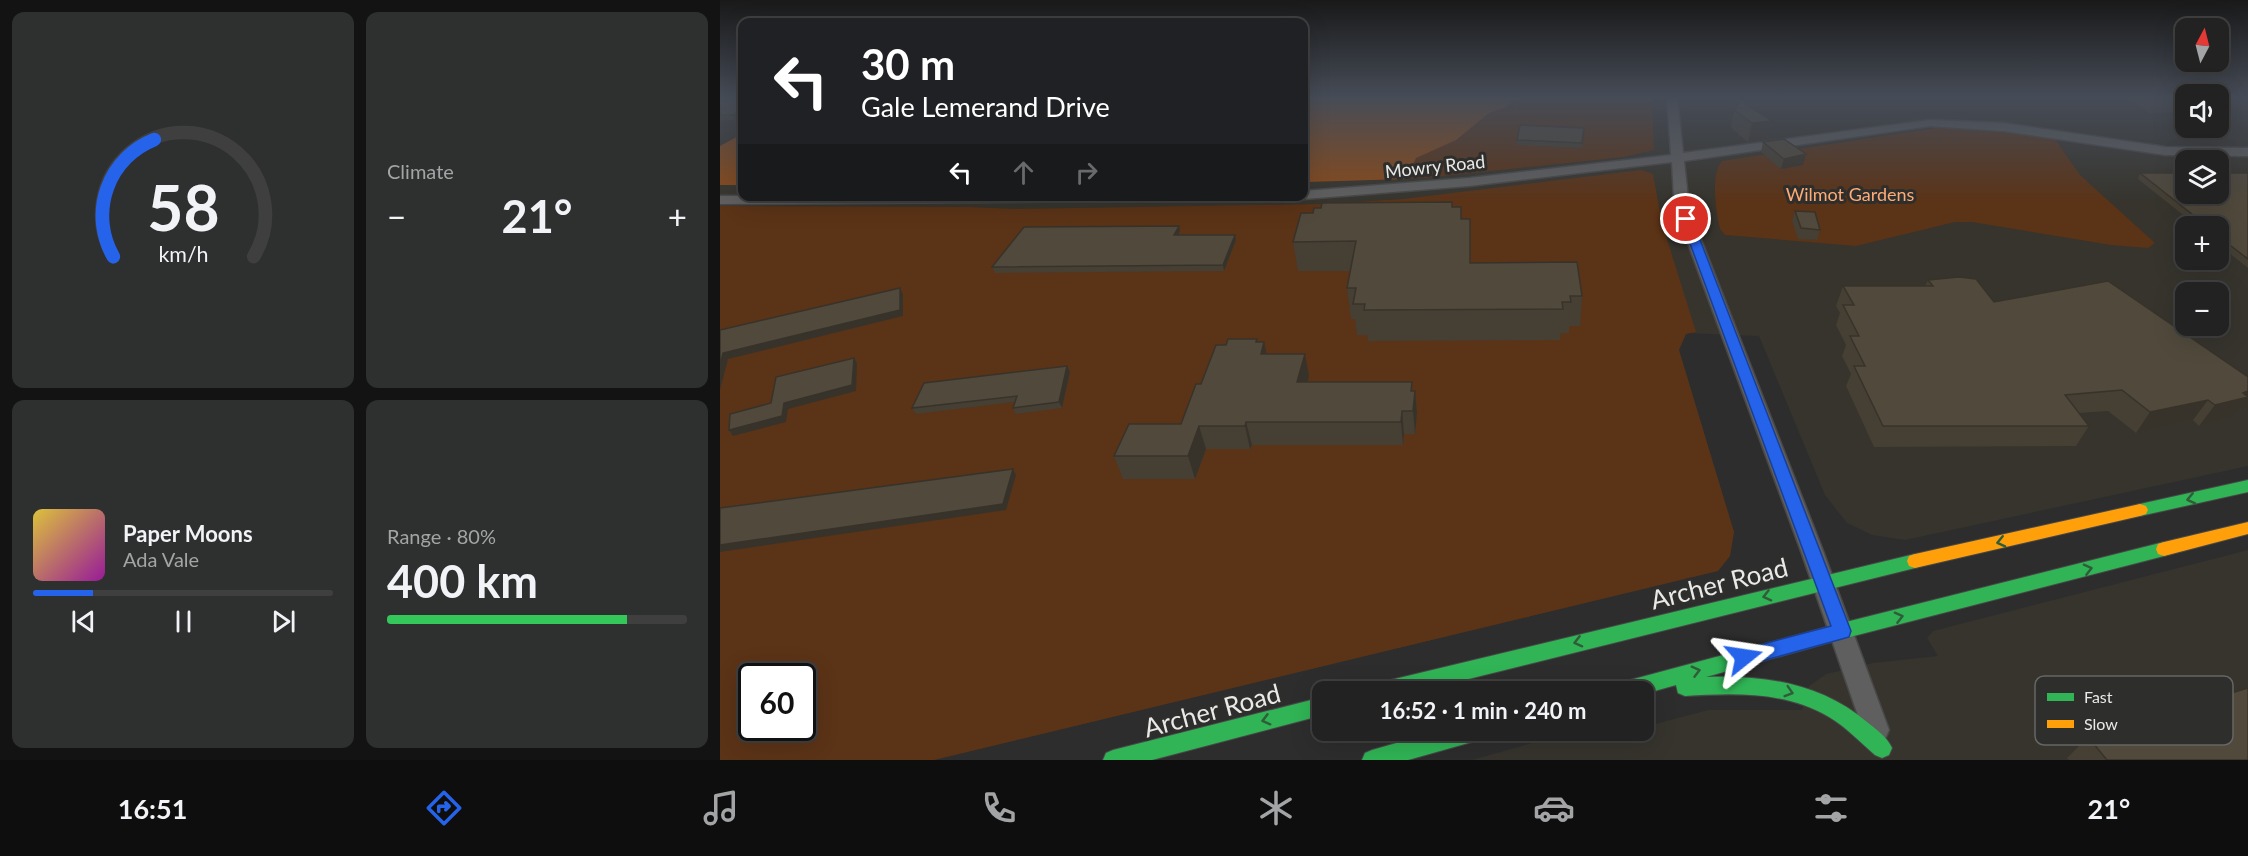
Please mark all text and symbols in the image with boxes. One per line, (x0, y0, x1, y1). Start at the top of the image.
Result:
north arrow (2175, 18, 2229, 72)
map controls (2175, 18, 2229, 336)
text: 30 m (861, 39, 955, 89)
icon: left (762, 42, 840, 120)
button: sound (2175, 84, 2229, 138)
text: Gale Lemerand Drive (861, 90, 1110, 123)
street label: Mowry Road (1384, 150, 1486, 182)
button: layers (2175, 150, 2229, 204)
icon: left (944, 156, 977, 189)
icon: ahead (1007, 156, 1040, 189)
icon: right (1070, 156, 1103, 189)
text: Climate (387, 159, 454, 183)
text: 58 (147, 169, 219, 244)
park label: Wilmot Gardens (1786, 183, 1915, 205)
text: 21° (502, 189, 572, 243)
pin (1660, 193, 1711, 244)
text: − (387, 196, 406, 236)
text: + (668, 196, 687, 236)
icon: arrive (1669, 202, 1702, 235)
button: + (2175, 216, 2229, 270)
text: km/h (158, 241, 208, 267)
button: − (2175, 282, 2229, 336)
one-way arrow (2186, 492, 2196, 505)
text: Paper Moons (123, 520, 253, 547)
text: Range · 80% (387, 524, 496, 548)
one-way arrow (1996, 534, 2006, 547)
text: Ada Vale (123, 547, 199, 571)
street label: Archer Road (1647, 550, 1791, 616)
text: 400 km (387, 554, 538, 608)
one-way arrow (2083, 563, 2093, 576)
one-way arrow (1762, 588, 1772, 601)
icon: previous (67, 605, 100, 638)
icon: pause (167, 605, 200, 638)
icon: next (267, 605, 300, 638)
one-way arrow (1893, 612, 1904, 624)
position arrow (1712, 625, 1776, 689)
one-way arrow (1573, 635, 1583, 648)
speed limit sign: 60 (738, 663, 816, 741)
one-way arrow (1691, 665, 1701, 678)
street label: Archer Road (1140, 676, 1284, 744)
legend (2035, 676, 2233, 745)
one-way arrow (1783, 685, 1794, 697)
text: Fast (2084, 687, 2113, 706)
text: 16:52 · 1 min · 240 m (1380, 697, 1586, 724)
one-way arrow (1262, 713, 1272, 726)
text: Slow (2084, 714, 2118, 733)
icon: directions (423, 787, 465, 829)
icon: music (700, 787, 742, 829)
icon: phone (978, 787, 1020, 829)
icon: climate (1255, 787, 1297, 829)
icon: car (1533, 787, 1575, 829)
icon: filters (1810, 787, 1852, 829)
text: 16:51 (118, 792, 187, 825)
text: 21° (2088, 792, 2130, 825)

